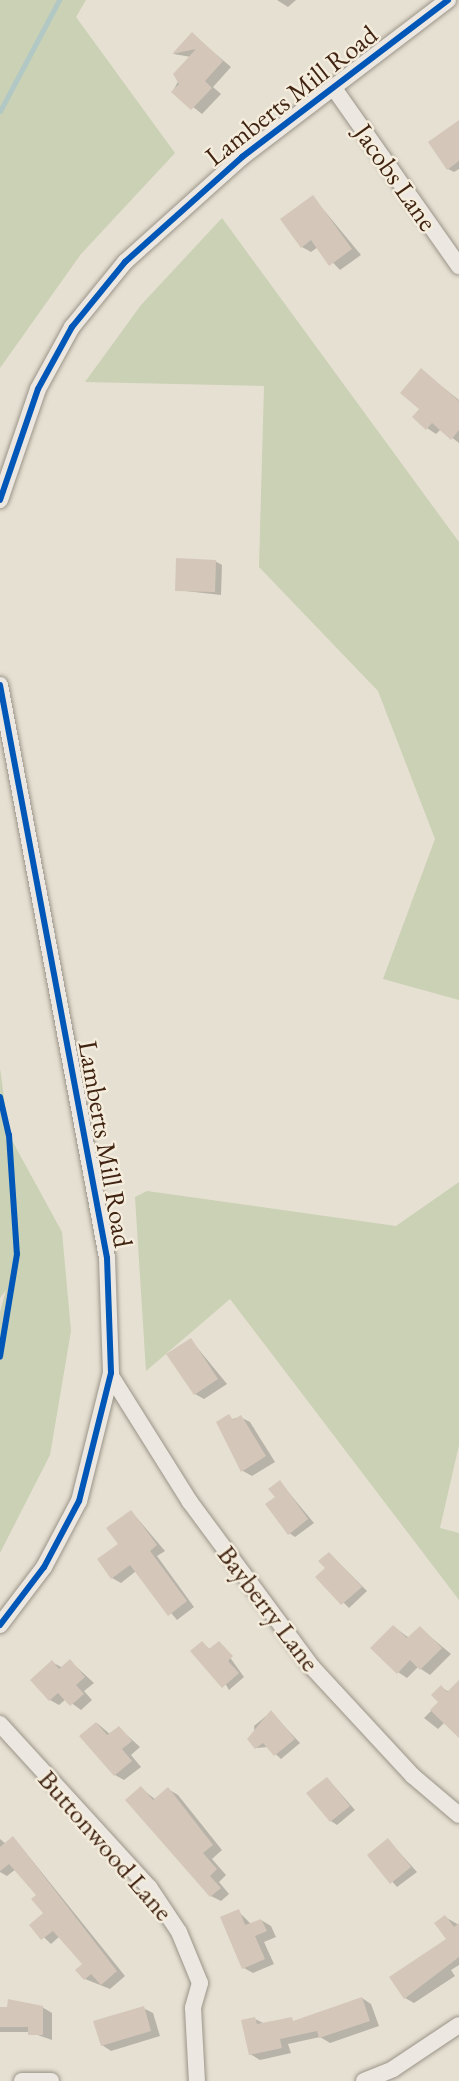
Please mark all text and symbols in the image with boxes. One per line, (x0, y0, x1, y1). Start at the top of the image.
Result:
street label: Lamberts Mill Road (199, 18, 383, 172)
street label: Jacobs Lane (347, 117, 445, 237)
street label: Lamberts Mill Road (72, 1038, 140, 1250)
street label: Bayberry Lane (211, 1539, 327, 1677)
street label: Buttonwood Lane (32, 1763, 180, 1927)

